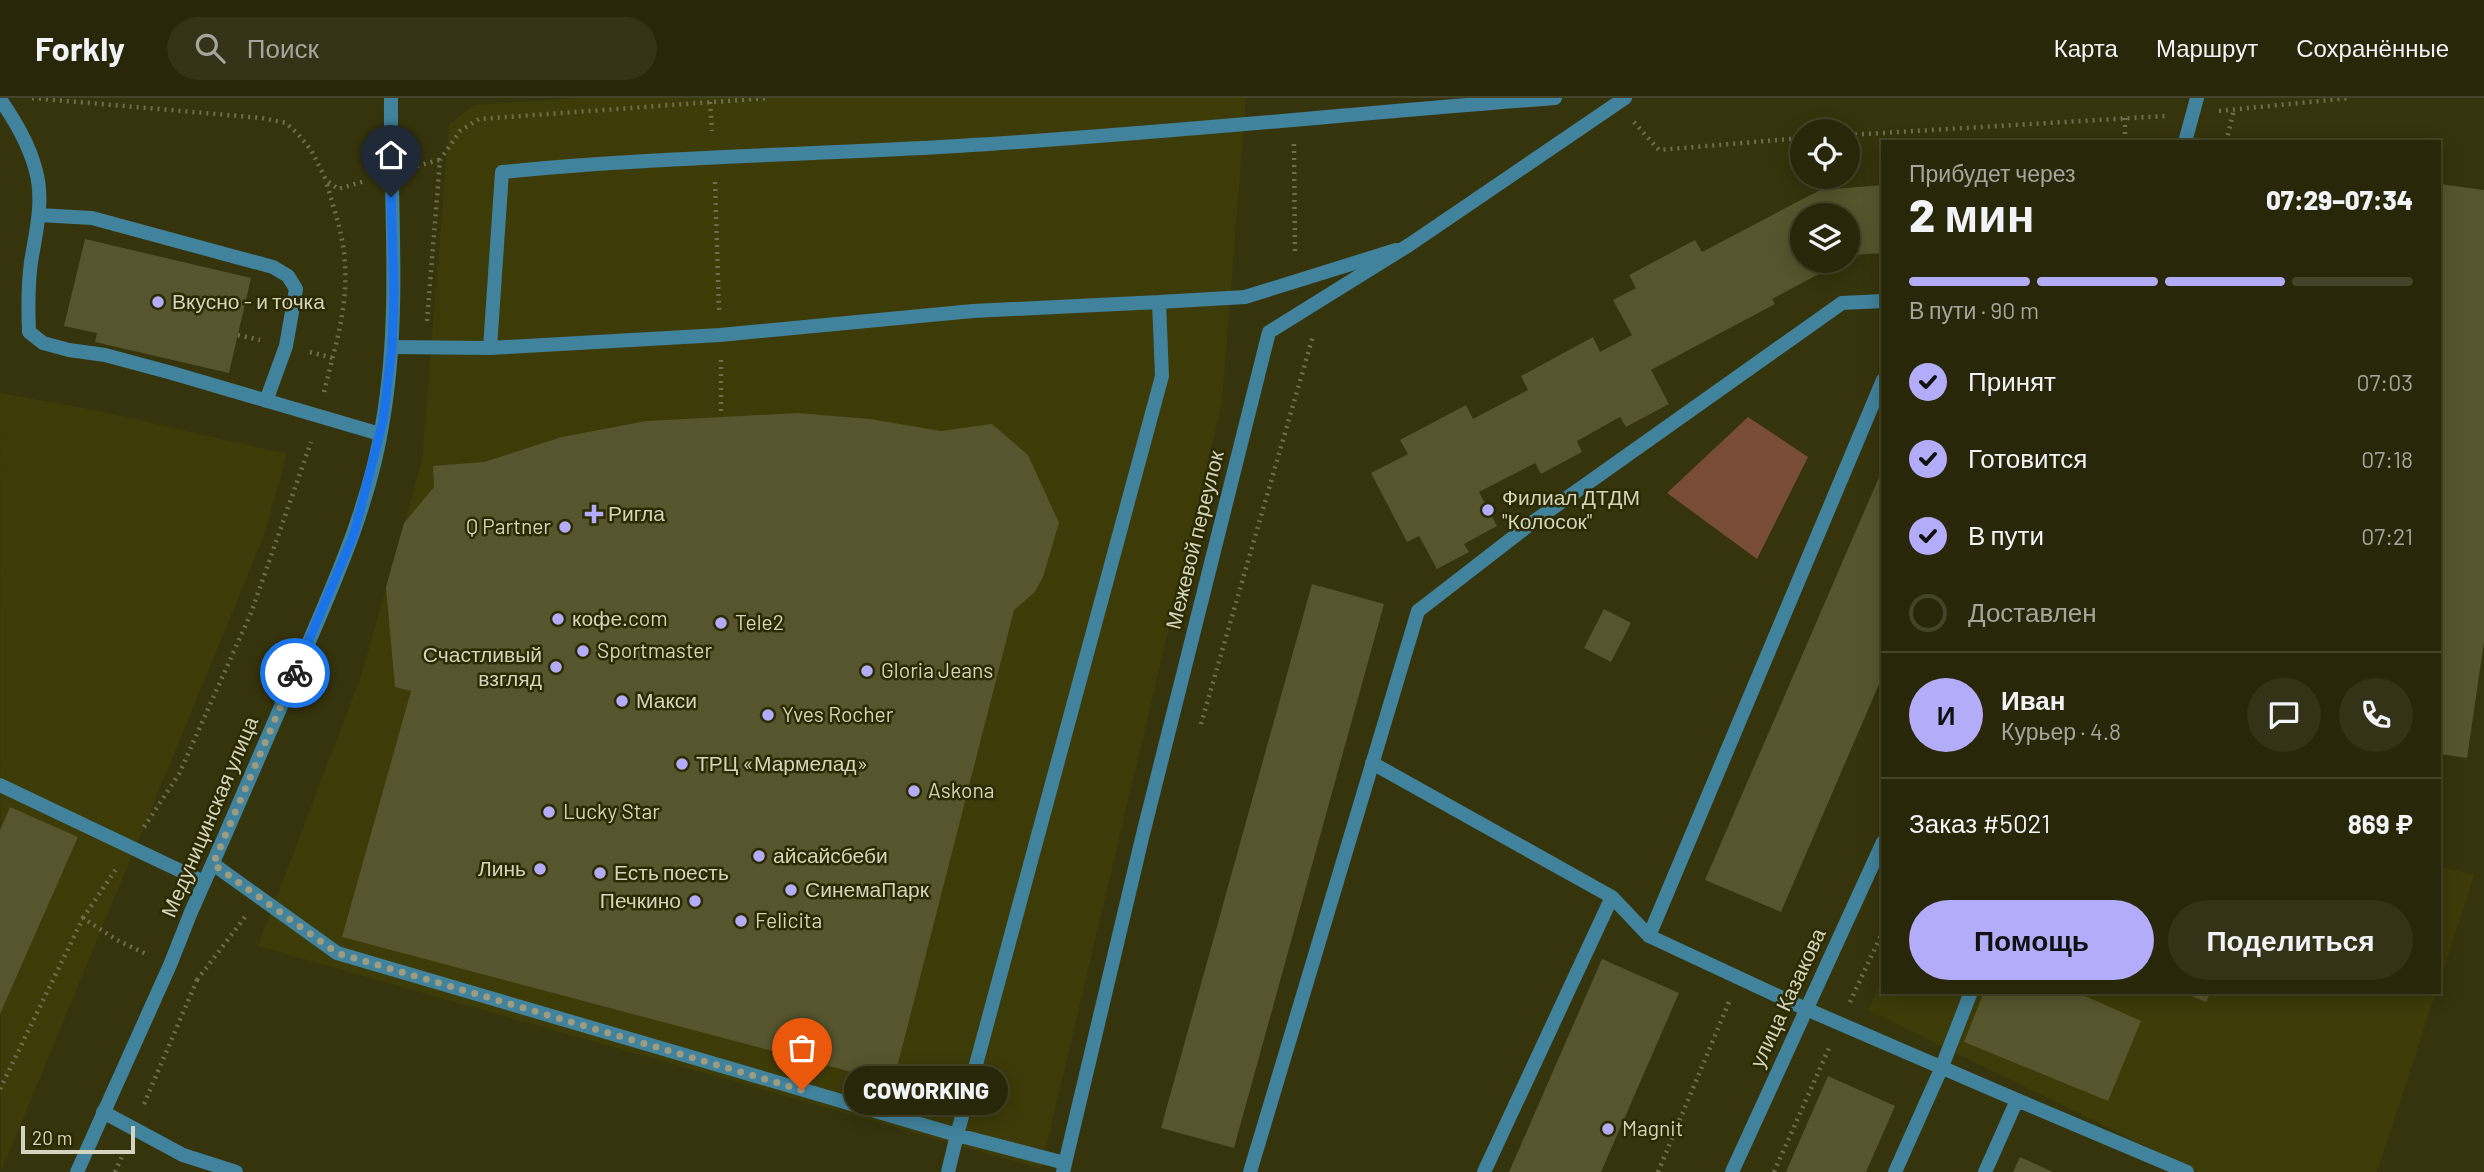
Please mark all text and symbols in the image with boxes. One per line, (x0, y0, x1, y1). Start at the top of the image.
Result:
search box (167, 17, 657, 80)
text: Forkly (35, 28, 125, 68)
icon: search (191, 29, 229, 67)
text: Поиск (247, 32, 319, 63)
text: Карта (2054, 33, 2118, 62)
text: Маршрут (2156, 33, 2258, 62)
text: Сохранённые (2296, 33, 2449, 62)
map controls (1790, 119, 1860, 273)
button: locate (1790, 119, 1860, 189)
pin (361, 125, 421, 197)
icon: home (372, 136, 410, 174)
text: Прибудет через (1909, 159, 2076, 187)
text: 07:29–07:34 (2266, 184, 2413, 215)
text: 2 мин (1909, 186, 2034, 241)
button: layers (1790, 203, 1860, 273)
place label: Вкусно - и точка (172, 288, 325, 313)
marker: Вкусно - и точка (150, 294, 166, 310)
text: В пути · 90 m (1909, 296, 2039, 324)
icon: check (1909, 363, 1947, 401)
text: Принят (1968, 365, 2056, 396)
text: 07:03 (2356, 368, 2413, 396)
icon: check (1909, 440, 1947, 478)
text: Готовится (1968, 442, 2087, 473)
text: 07:18 (2361, 445, 2413, 473)
street label: Межевой переулок (1159, 447, 1228, 631)
place label: Филиал ДТДМ "Колосок" (1502, 484, 1640, 533)
place label: Ригла (608, 500, 665, 525)
marker: Филиал ДТДМ "Колосок" (1480, 502, 1496, 518)
marker: Ригла (586, 506, 602, 522)
place label: Q Partner (466, 513, 551, 538)
icon: check (1909, 517, 1947, 555)
marker: Q Partner (557, 519, 573, 535)
text: В пути (1968, 519, 2044, 550)
text: 07:21 (2361, 522, 2413, 550)
text: Доставлен (1968, 596, 2097, 627)
place label: кофе.com (572, 605, 668, 630)
place label: Tele2 (735, 609, 784, 634)
marker: кофе.com (550, 611, 566, 627)
marker: Tele2 (713, 615, 729, 631)
place label: Sportmaster (597, 637, 712, 662)
courier (260, 638, 330, 708)
place label: Счастливый взгляд (423, 641, 542, 690)
marker: Sportmaster (575, 643, 591, 659)
icon: bike (276, 654, 314, 692)
place label: Gloria Jeans (881, 657, 993, 682)
marker: Счастливый взгляд (548, 659, 564, 675)
marker: Gloria Jeans (859, 663, 875, 679)
button: chat (2247, 678, 2321, 752)
button: phone (2339, 678, 2413, 752)
text: Иван (2001, 684, 2066, 715)
place label: Макси (636, 687, 697, 712)
marker: Макси (614, 693, 630, 709)
text: И (1937, 699, 1955, 730)
place label: Yves Rocher (782, 701, 894, 726)
marker: Yves Rocher (760, 707, 776, 723)
street label: Медуницинская улица (155, 712, 262, 920)
text: Курьер · 4.8 (2001, 717, 2121, 745)
place label: ТРЦ «Мармелад» (696, 750, 868, 775)
marker: ТРЦ «Мармелад» (674, 756, 690, 772)
place label: Askona (928, 777, 994, 802)
marker: Askona (906, 783, 922, 799)
place label: Lucky Star (563, 798, 660, 823)
marker: Lucky Star (541, 804, 557, 820)
text: Заказ #5021 (1909, 807, 2050, 838)
text: 869 ₽ (2348, 808, 2413, 839)
place label: айсайсбеби (773, 842, 888, 867)
marker: айсайсбеби (751, 848, 767, 864)
place label: Линь (478, 855, 526, 880)
place label: Есть поесть (614, 859, 729, 884)
marker: Линь (532, 861, 548, 877)
marker: Есть поесть (592, 865, 608, 881)
place label: СинемаПарк (805, 876, 930, 901)
marker: СинемаПарк (783, 882, 799, 898)
place label: Печкино (600, 887, 681, 912)
marker: Печкино (687, 893, 703, 909)
button: Помощь (1909, 900, 2154, 980)
button: Поделиться (2168, 900, 2413, 980)
place label: Felicita (755, 907, 822, 932)
marker: Felicita (733, 913, 749, 929)
street label: улица Казакова (1743, 924, 1830, 1071)
pin (772, 1018, 832, 1090)
icon: bag (783, 1029, 821, 1067)
callout: COWORKING (844, 1066, 1008, 1114)
text: COWORKING (863, 1076, 989, 1104)
place label: Magnit (1622, 1115, 1683, 1140)
marker: Magnit (1600, 1121, 1616, 1137)
scale bar (21, 1123, 135, 1155)
text: 20 m (32, 1126, 72, 1149)

